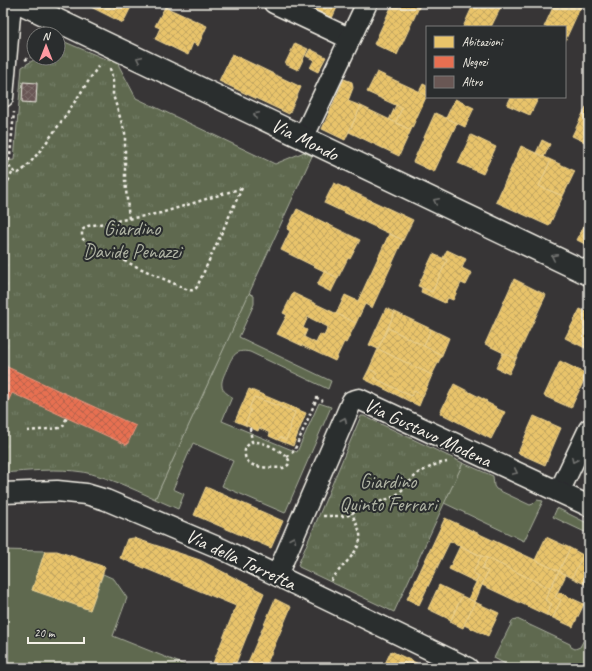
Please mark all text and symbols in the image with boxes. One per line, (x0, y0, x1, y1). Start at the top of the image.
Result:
north arrow (26, 26, 66, 66)
legend (426, 26, 566, 98)
text: N (43, 29, 52, 43)
text: Abitazioni (462, 34, 504, 50)
text: Negozi (462, 54, 489, 70)
one-way arrow (135, 56, 143, 64)
text: Altro (462, 74, 483, 90)
one-way arrow (253, 112, 260, 120)
street label: Via Mondo (267, 112, 343, 167)
one-way arrow (433, 198, 441, 206)
park label: Giardino Davide Penazzi (83, 216, 183, 264)
one-way arrow (550, 254, 558, 262)
street label: Via Gustavo Modena (360, 392, 497, 474)
one-way arrow (339, 416, 347, 424)
one-way arrow (571, 456, 579, 464)
one-way arrow (512, 467, 519, 475)
park label: Giardino Quinto Ferrari (339, 469, 439, 517)
street label: Via della Torretta (182, 523, 301, 596)
one-way arrow (288, 536, 296, 544)
scale bar (28, 619, 84, 645)
text: 20 m (34, 625, 56, 641)

